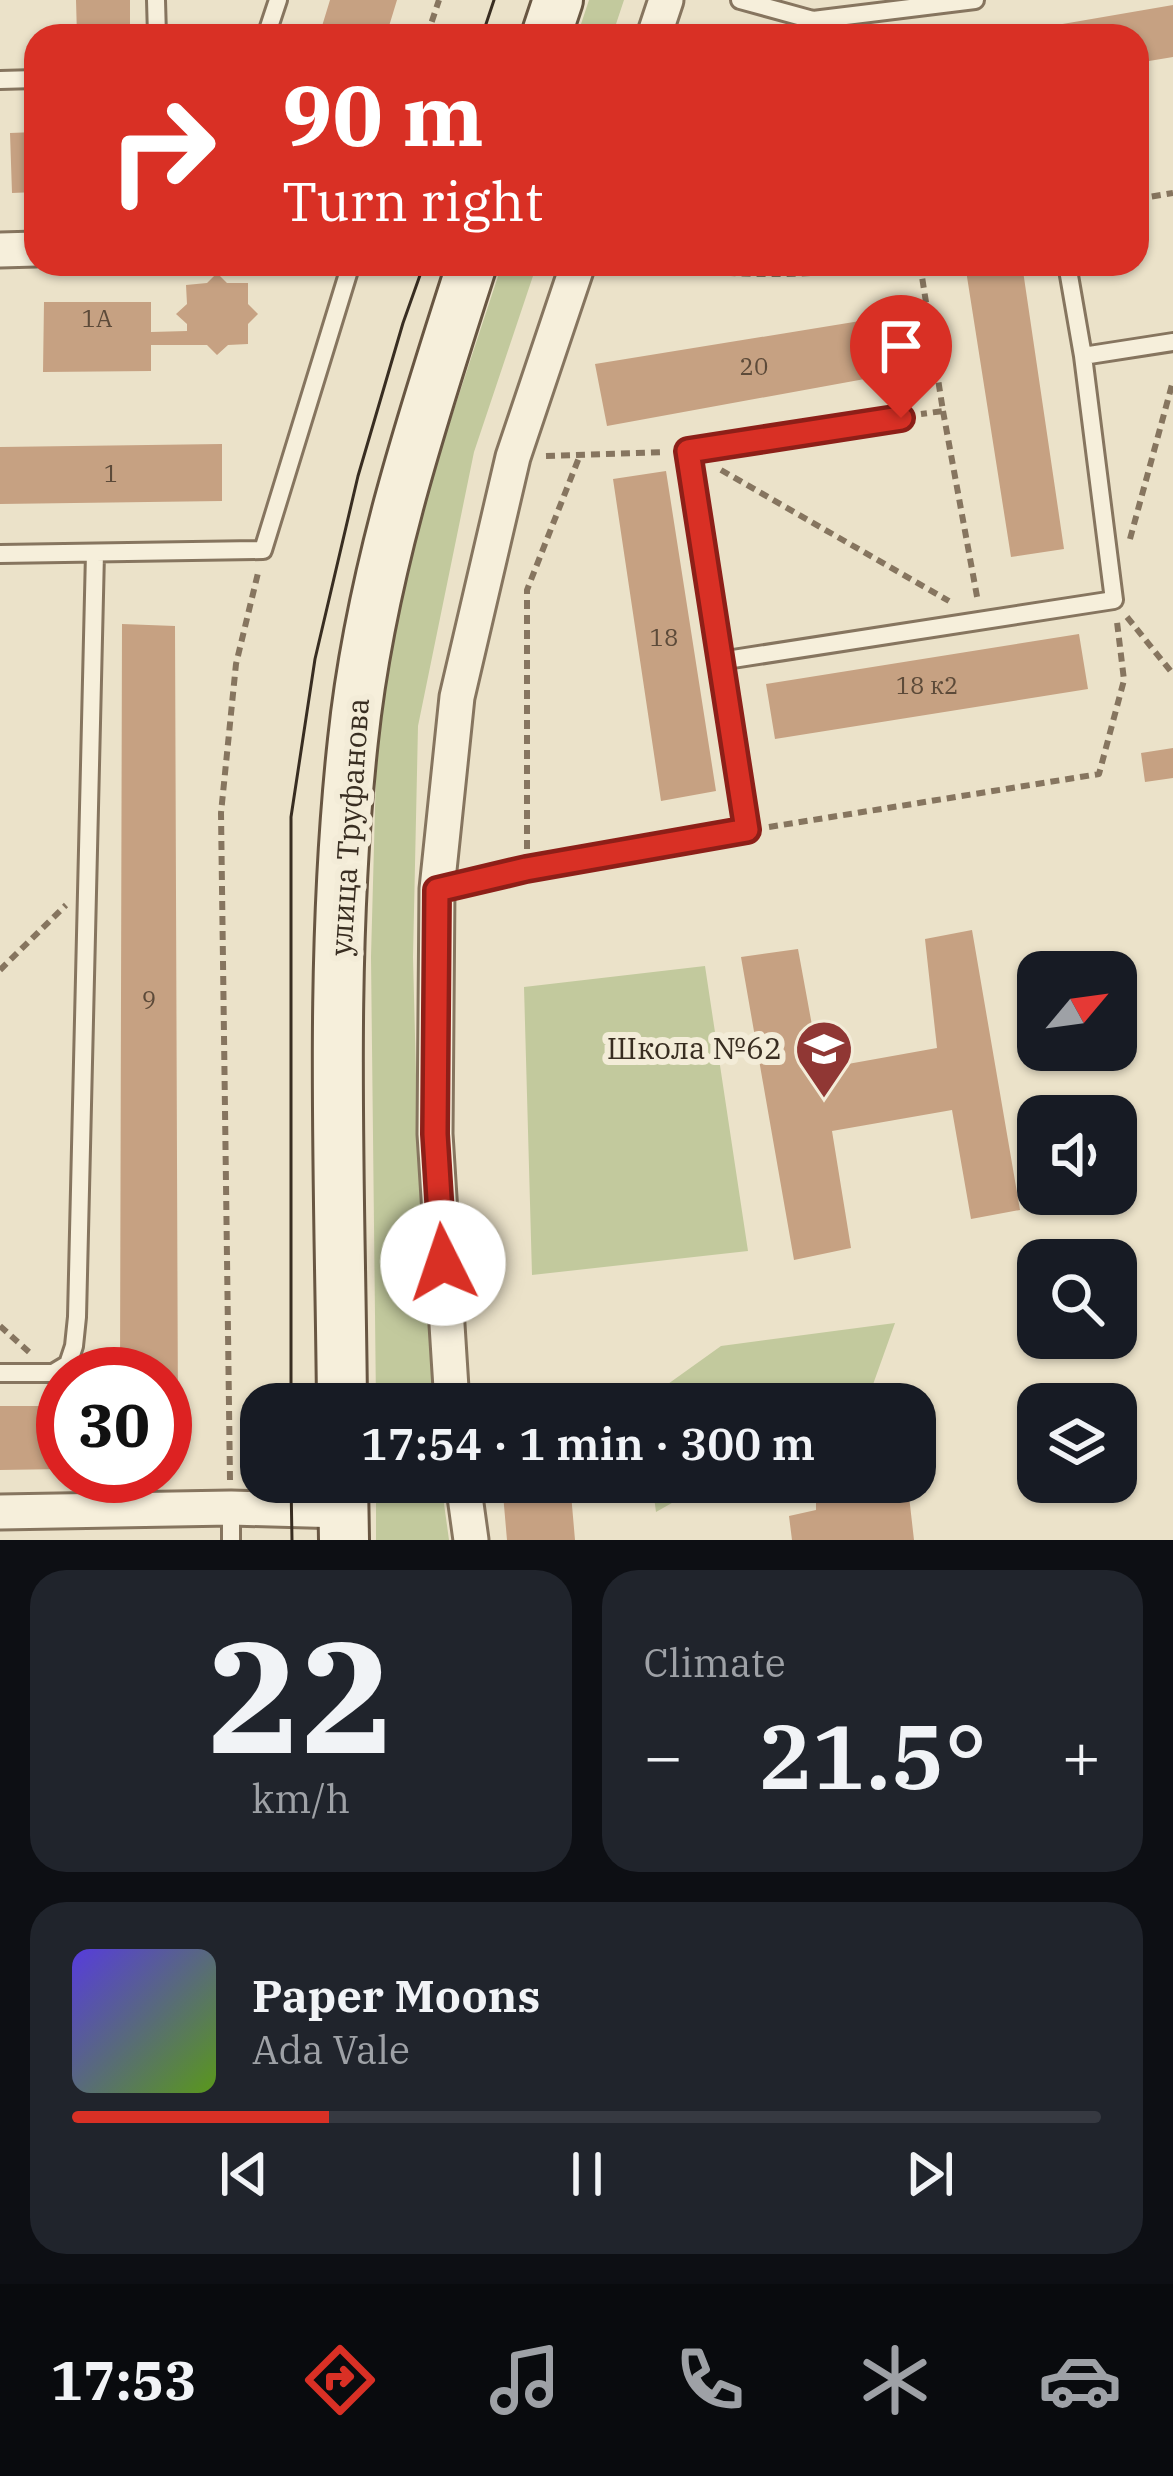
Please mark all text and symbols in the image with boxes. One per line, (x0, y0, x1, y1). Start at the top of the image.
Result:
text: 90 m (282, 60, 484, 169)
icon: right (84, 72, 240, 228)
text: Turn right (282, 166, 544, 236)
pin (850, 295, 952, 418)
house number: 1А (82, 302, 113, 334)
icon: arrive (868, 313, 934, 379)
house number: 20 (740, 350, 768, 382)
house number: 1 (104, 457, 118, 489)
house number: 18 (650, 621, 678, 653)
house number: 18 к2 (896, 669, 958, 701)
street label: улица Труфанова (320, 697, 377, 957)
north arrow (1017, 951, 1137, 1071)
map controls (1017, 951, 1137, 1503)
house number: 9 (142, 983, 156, 1015)
school or university icon: Школа №62 (793, 1018, 855, 1100)
place label: Школа №62 (607, 1028, 782, 1067)
button: sound (1017, 1095, 1137, 1215)
position arrow (380, 1200, 506, 1326)
button: search (1017, 1239, 1137, 1359)
speed limit sign: 30 (36, 1347, 192, 1503)
button: layers (1017, 1383, 1137, 1503)
text: 17:54 · 1 min · 300 m (361, 1414, 815, 1472)
text: 22 (207, 1593, 394, 1796)
text: Climate (644, 1637, 786, 1688)
text: 21.5° (758, 1697, 987, 1814)
text: − (644, 1712, 683, 1798)
text: + (1061, 1712, 1101, 1798)
text: km/h (251, 1773, 350, 1824)
text: Paper Moons (252, 1966, 540, 2024)
text: Ada Vale (252, 2024, 410, 2075)
icon: previous (211, 2141, 277, 2207)
icon: pause (554, 2141, 620, 2207)
icon: next (897, 2141, 963, 2207)
icon: directions (298, 2338, 382, 2422)
icon: music (483, 2338, 567, 2422)
icon: phone (668, 2338, 752, 2422)
icon: climate (853, 2338, 937, 2422)
icon: car (1038, 2338, 1122, 2422)
text: 17:53 (51, 2345, 197, 2415)

